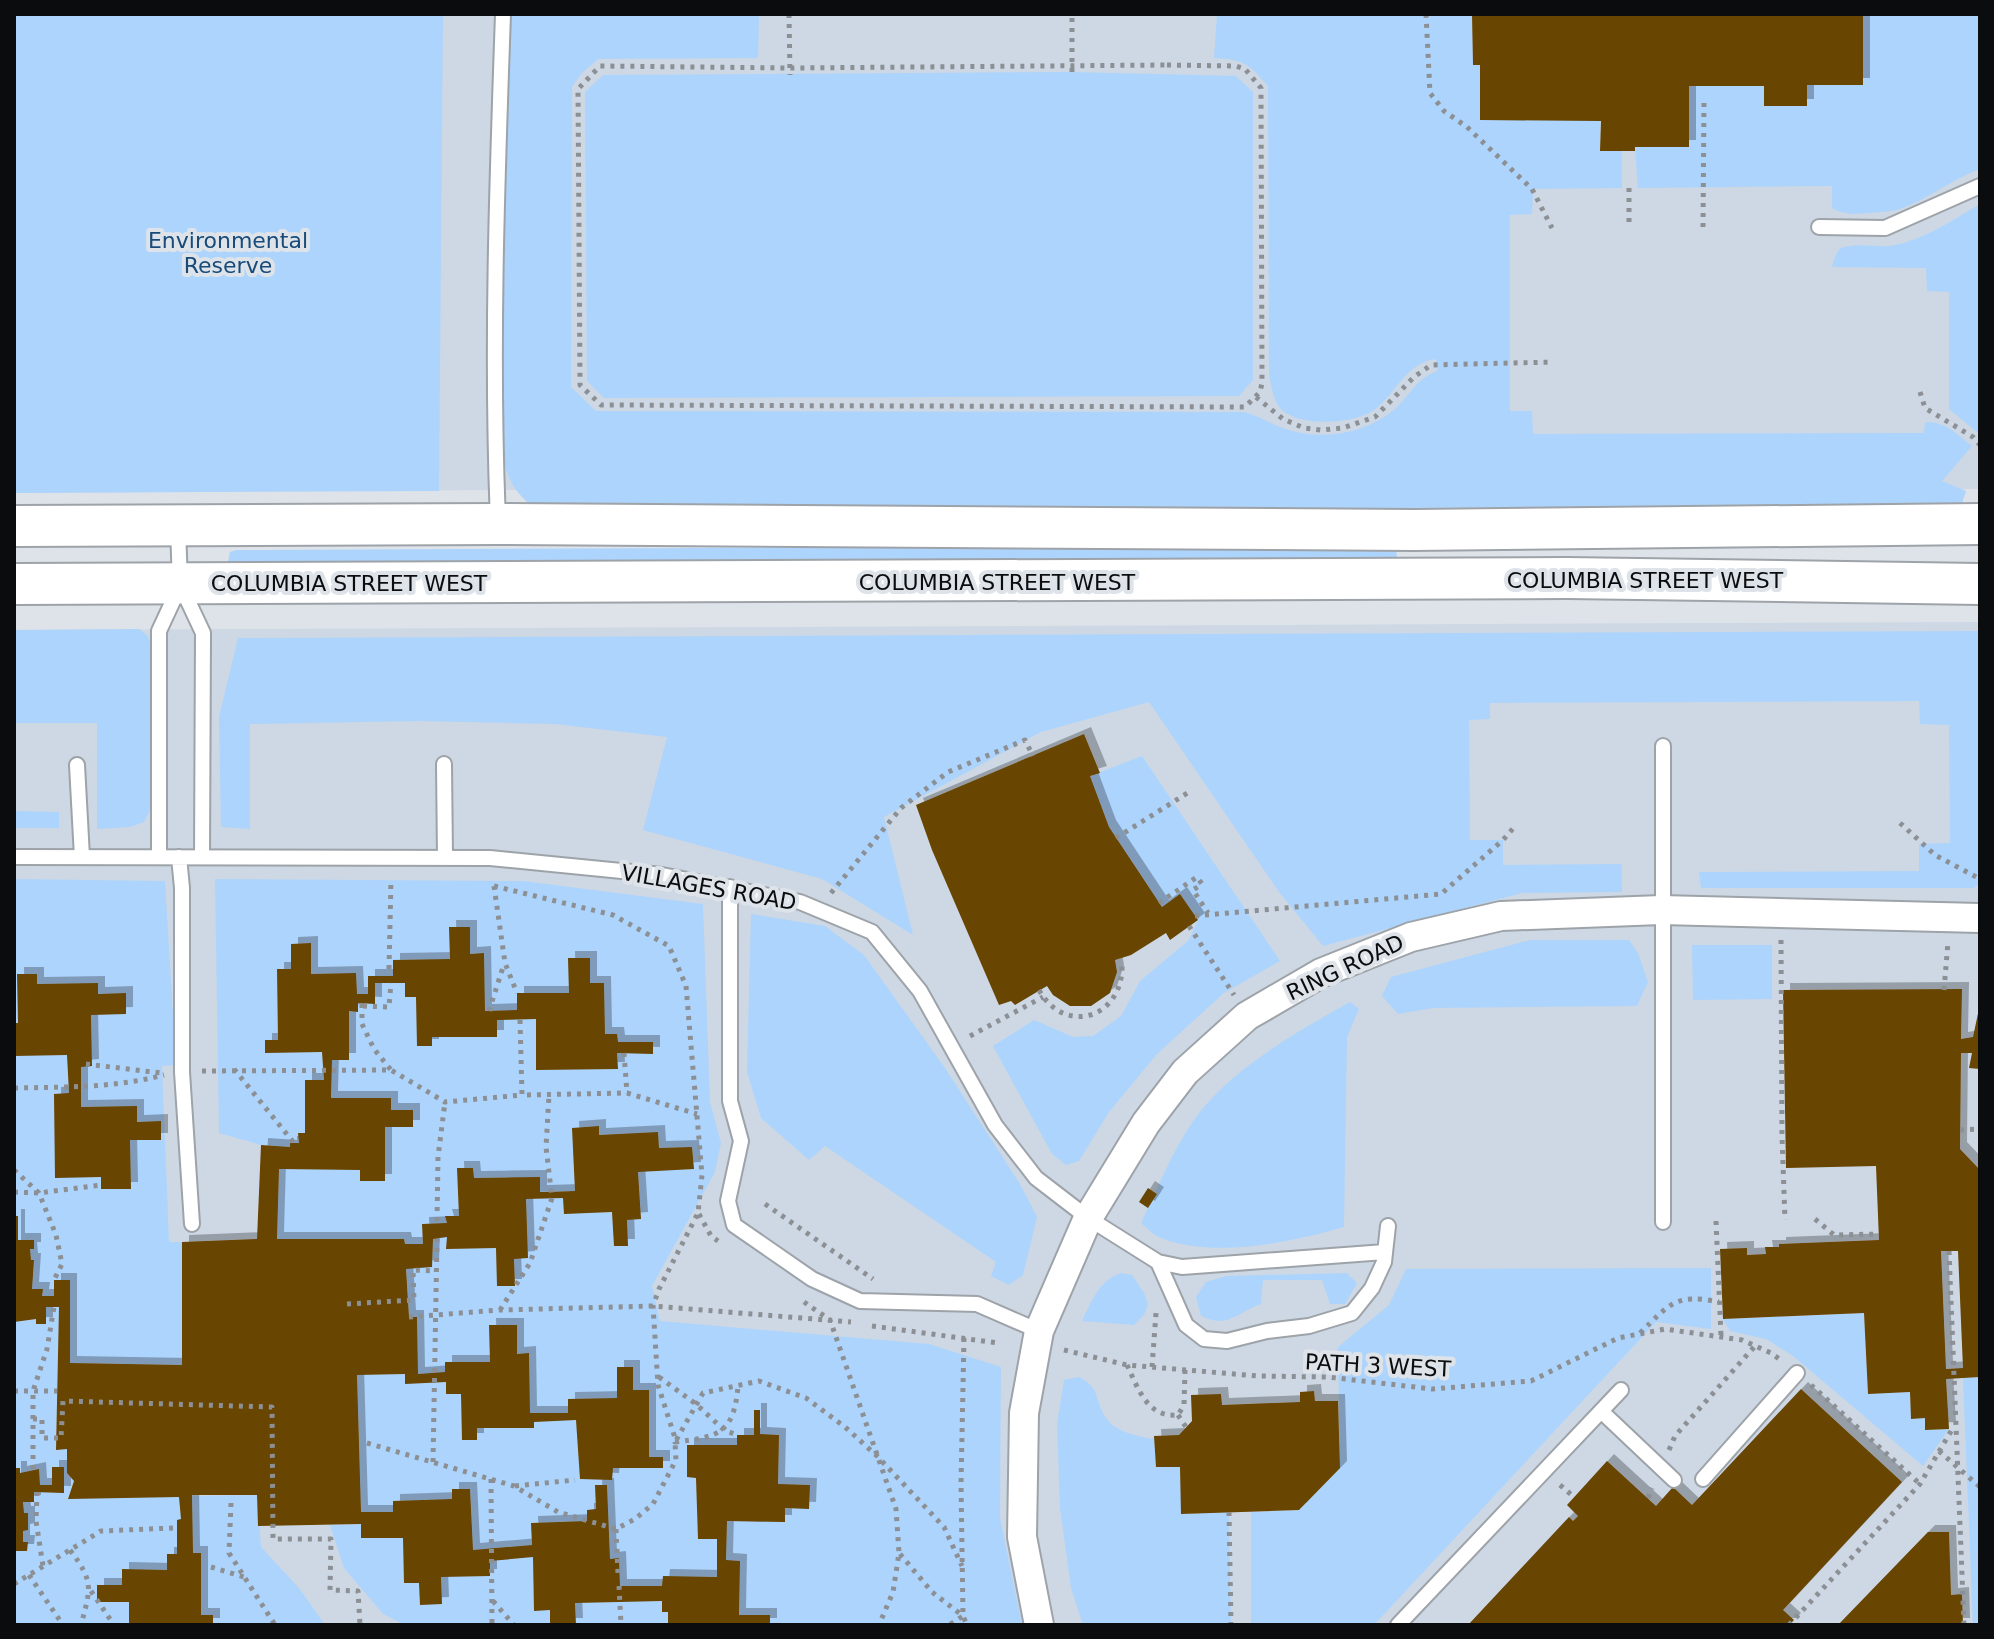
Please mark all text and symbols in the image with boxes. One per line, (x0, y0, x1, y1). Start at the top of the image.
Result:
park label: Environmental Reserve (148, 228, 308, 278)
street label: COLUMBIA STREET WEST (1507, 568, 1784, 593)
street label: COLUMBIA STREET WEST (859, 570, 1136, 595)
street label: COLUMBIA STREET WEST (211, 571, 488, 596)
street label: VILLAGES ROAD (619, 860, 798, 915)
street label: RING ROAD (1283, 929, 1408, 1006)
street label: PATH 3 WEST (1304, 1349, 1452, 1382)

